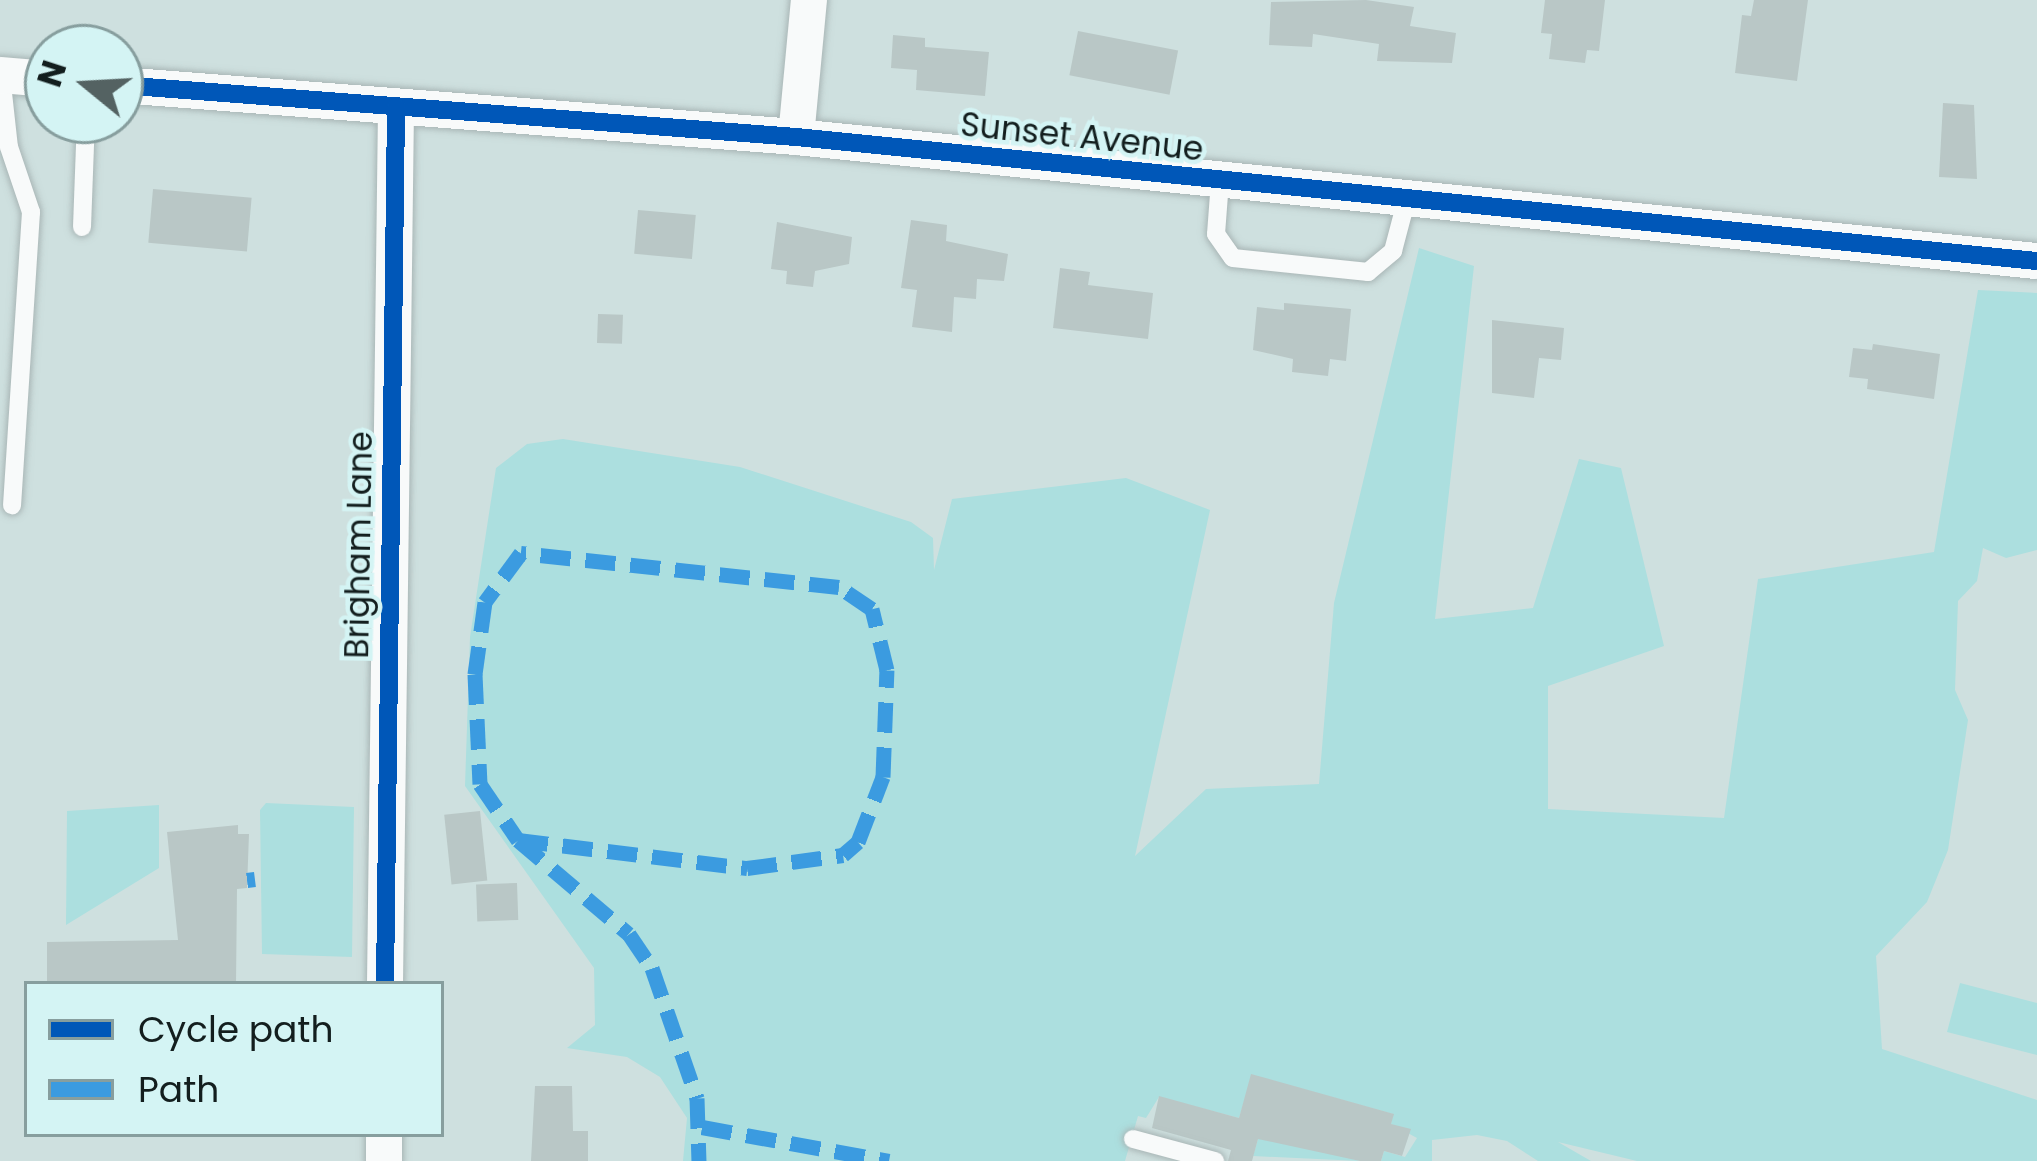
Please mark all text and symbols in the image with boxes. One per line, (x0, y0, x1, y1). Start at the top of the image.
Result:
north arrow (24, 24, 144, 144)
text: N (26, 55, 78, 93)
street label: Sunset Avenue (959, 105, 1205, 169)
street label: Brigham Lane (337, 431, 381, 659)
legend (24, 981, 444, 1137)
text: Cycle path (138, 1004, 334, 1055)
text: Path (138, 1064, 219, 1115)

